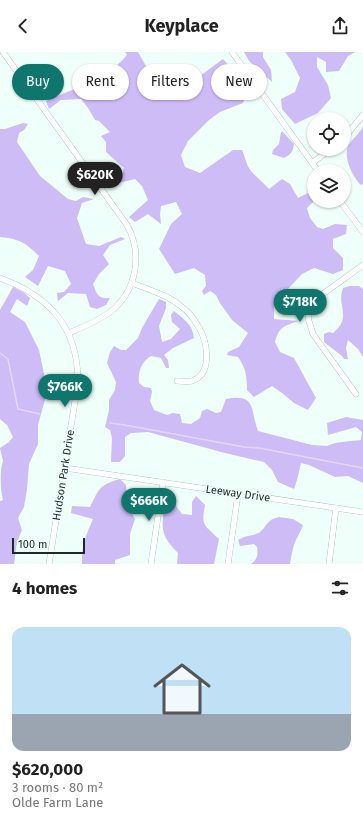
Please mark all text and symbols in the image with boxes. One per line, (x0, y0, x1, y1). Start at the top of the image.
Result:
icon: back (12, 15, 34, 37)
text: Keyplace (144, 15, 219, 37)
icon: share (329, 15, 351, 37)
chip: Buy (12, 64, 64, 100)
chip: Rent (72, 64, 129, 100)
chip: Filters (137, 64, 203, 100)
chip: New (211, 64, 267, 100)
map controls (307, 112, 351, 208)
button: locate (307, 112, 351, 156)
pin: $620K (67, 162, 123, 196)
button: layers (307, 164, 351, 208)
text: $620K (77, 167, 113, 182)
pin: $718K (272, 289, 328, 323)
text: $718K (283, 294, 317, 309)
pin: $766K (37, 374, 93, 408)
text: $766K (47, 379, 83, 394)
street label: Hudson Park Drive (50, 429, 77, 521)
street label: Leeway Drive (205, 483, 271, 504)
pin: $666K (121, 488, 177, 522)
text: $666K (130, 493, 168, 508)
scale bar (12, 536, 85, 555)
text: 100 m (18, 538, 47, 551)
icon: filters (329, 577, 351, 599)
text: 4 homes (12, 578, 77, 599)
icon: home (146, 653, 218, 725)
text: $620,000 (12, 759, 83, 780)
text: 3 rooms · 80 m² (12, 780, 103, 795)
text: Olde Farm Lane (12, 795, 103, 810)

